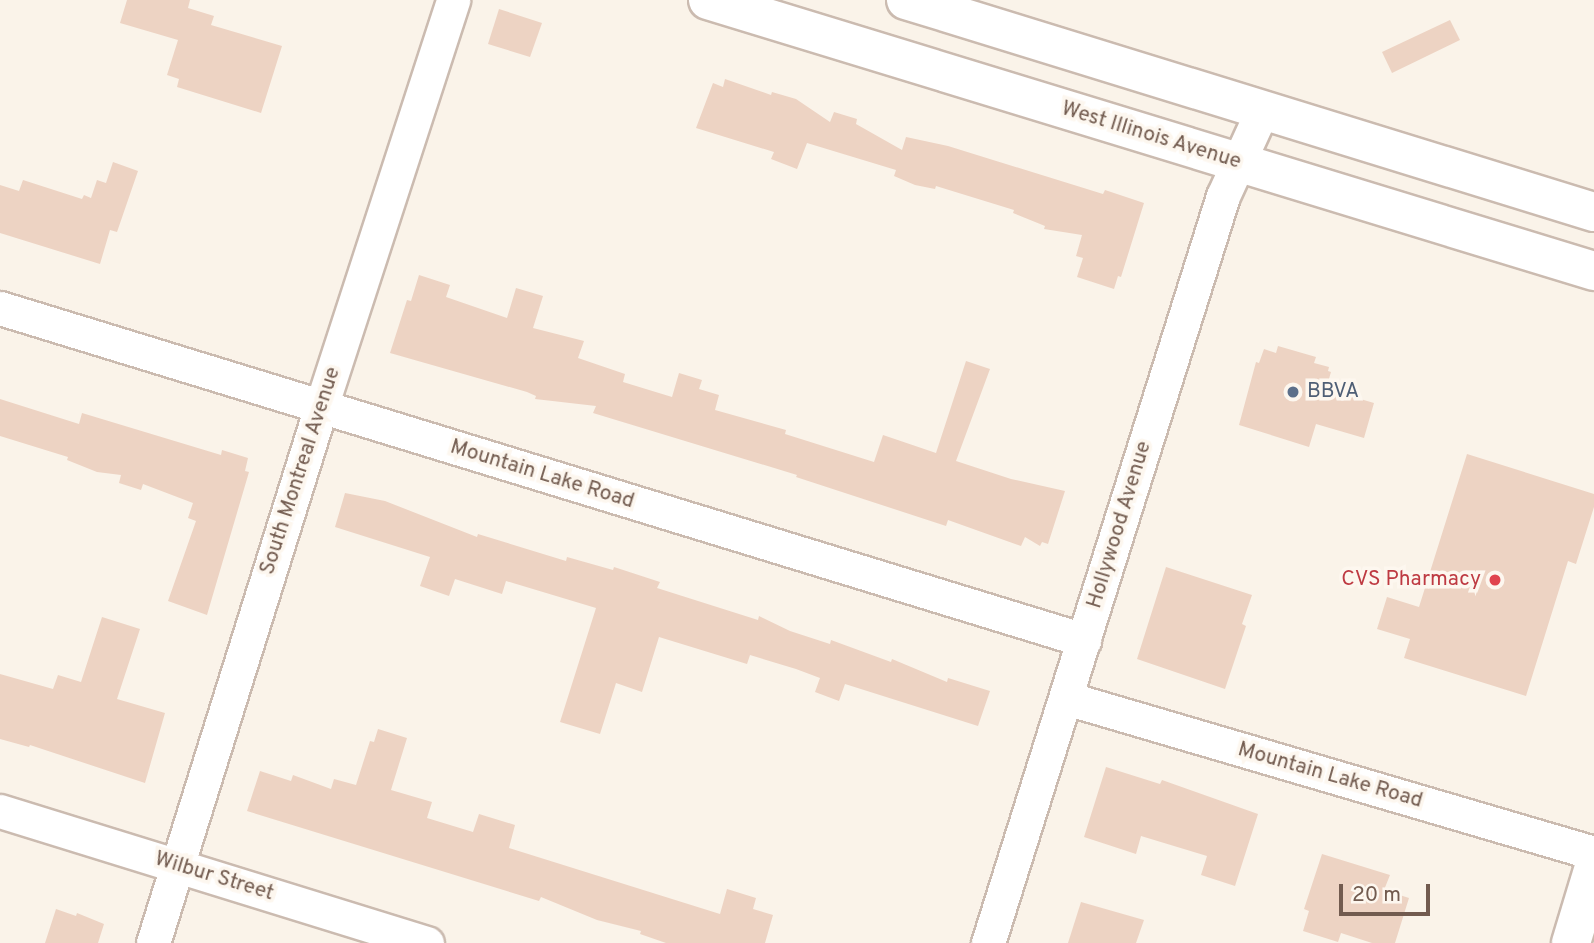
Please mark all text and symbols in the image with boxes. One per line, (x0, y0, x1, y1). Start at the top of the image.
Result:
street label: West Illinois Avenue (1058, 97, 1244, 175)
street label: South Montreal Avenue (255, 364, 347, 578)
place label: BBVA (1307, 379, 1359, 405)
marker: BBVA (1285, 384, 1301, 400)
street label: Mountain Lake Road (447, 435, 637, 515)
street label: Hollywood Avenue (1082, 438, 1158, 612)
place label: CVS Pharmacy (1341, 567, 1481, 593)
marker: CVS Pharmacy (1487, 572, 1503, 588)
street label: Mountain Lake Road (1235, 738, 1425, 814)
street label: Wilbur Street (151, 847, 277, 907)
scale bar (1342, 870, 1433, 914)
text: 20 m (1352, 882, 1401, 909)

